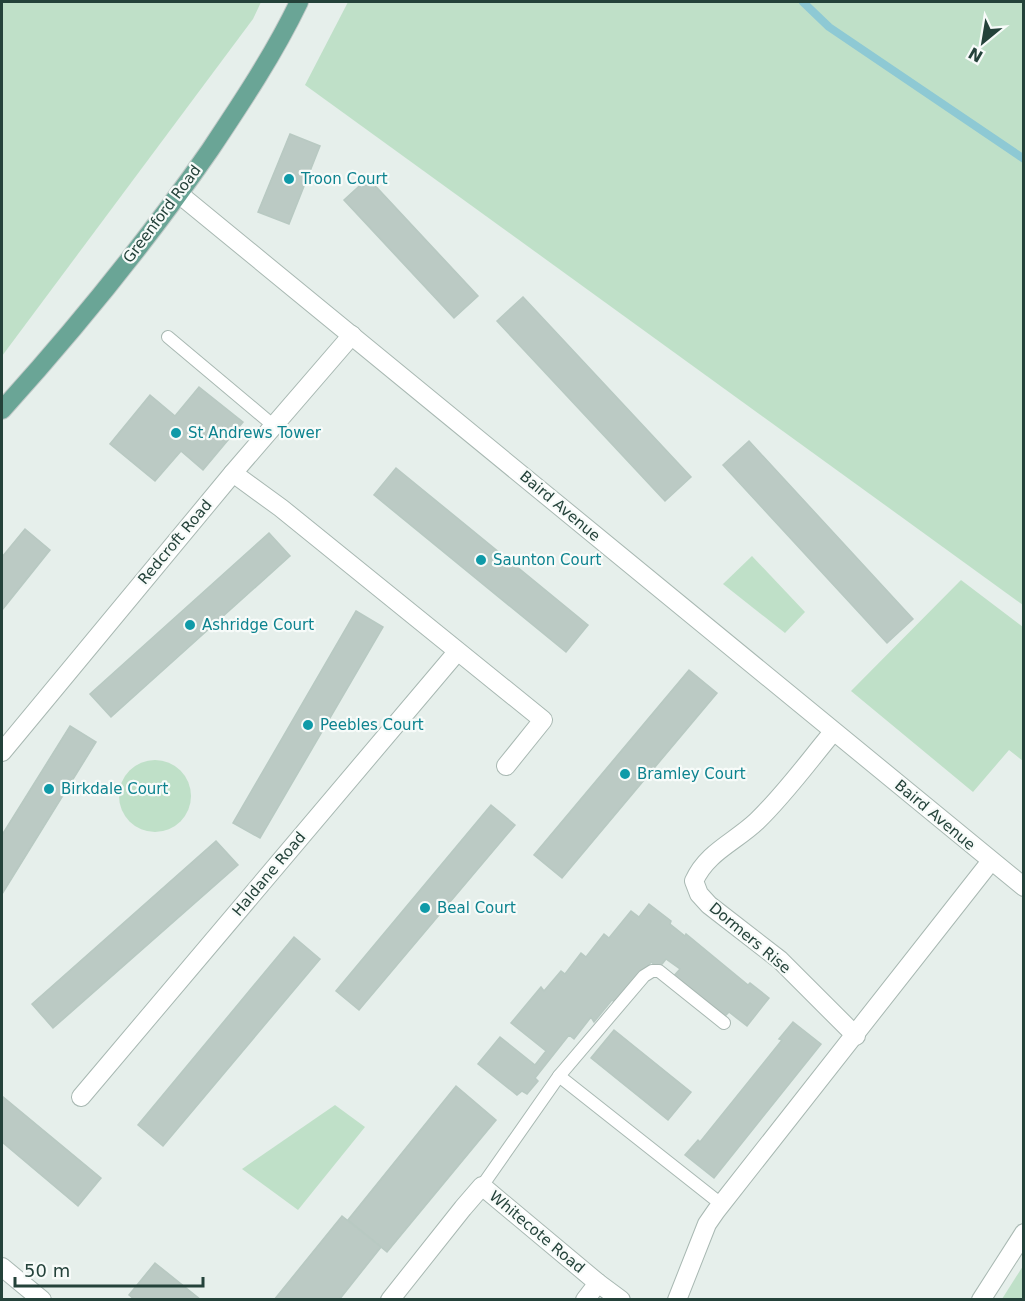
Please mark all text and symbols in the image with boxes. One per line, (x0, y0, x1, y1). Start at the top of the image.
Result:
north arrow (953, 12, 1013, 72)
text: N (965, 43, 986, 66)
street label: Greenford Road (119, 162, 205, 266)
place label: Troon Court (300, 170, 388, 188)
marker: Troon Court (282, 172, 296, 186)
place label: St Andrews Tower (188, 424, 322, 442)
marker: St Andrews Tower (169, 426, 183, 440)
street label: Baird Avenue (516, 467, 604, 545)
street label: Redcroft Road (134, 496, 216, 588)
place label: Saunton Court (493, 551, 601, 569)
marker: Saunton Court (474, 553, 488, 567)
place label: Ashridge Court (202, 616, 314, 634)
marker: Ashridge Court (183, 618, 197, 632)
place label: Peebles Court (320, 716, 424, 734)
marker: Peebles Court (301, 718, 315, 732)
place label: Bramley Court (637, 765, 746, 783)
marker: Bramley Court (618, 767, 632, 781)
street label: Baird Avenue (891, 776, 979, 854)
place label: Birkdale Court (61, 780, 169, 798)
marker: Birkdale Court (42, 782, 56, 796)
street label: Haldane Road (229, 828, 309, 920)
place label: Beal Court (437, 899, 516, 917)
street label: Dormers Rise (706, 899, 794, 977)
marker: Beal Court (418, 901, 432, 915)
street label: Whitecote Road (486, 1187, 588, 1277)
scale bar (15, 1250, 202, 1288)
text: 50 m (24, 1260, 70, 1281)

